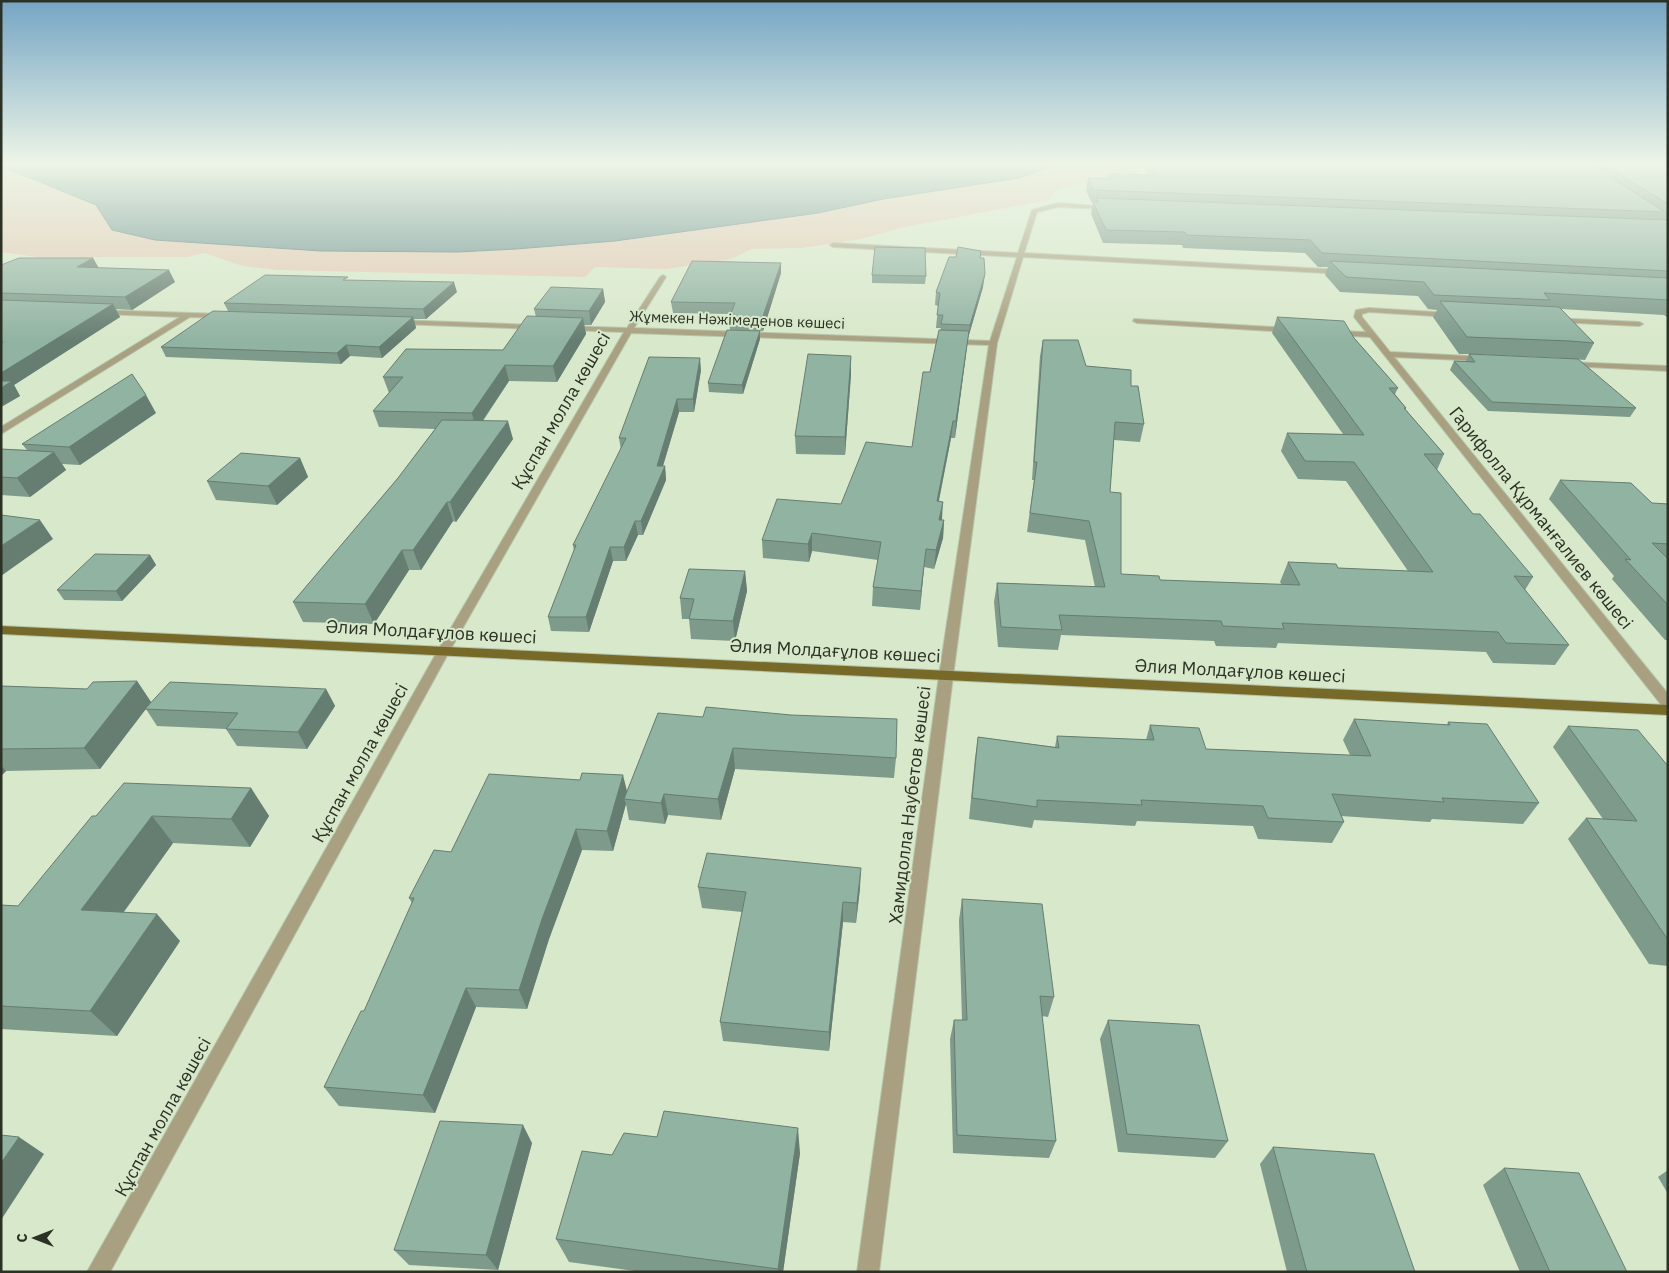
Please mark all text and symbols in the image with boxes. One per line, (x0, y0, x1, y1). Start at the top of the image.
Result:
street label: Жұмекен Нәжімеденов көшесі (629, 306, 845, 333)
street label: Құспан молла көшесі (506, 328, 615, 494)
street label: Гарифолла Құрманғалиев көшесі (1444, 402, 1638, 634)
street label: Әлия Молдағұлов көшесі (325, 614, 537, 649)
street label: Әлия Молдағұлов көшесі (729, 633, 941, 668)
street label: Әлия Молдағұлов көшесі (1134, 653, 1346, 688)
street label: Құспан молла көшесі (306, 679, 413, 846)
street label: Хамидолла Наубетов көшесі (883, 685, 936, 925)
street label: Құспан молла көшесі (109, 1033, 216, 1200)
north arrow (10, 1213, 60, 1263)
text: С (13, 1233, 31, 1243)

